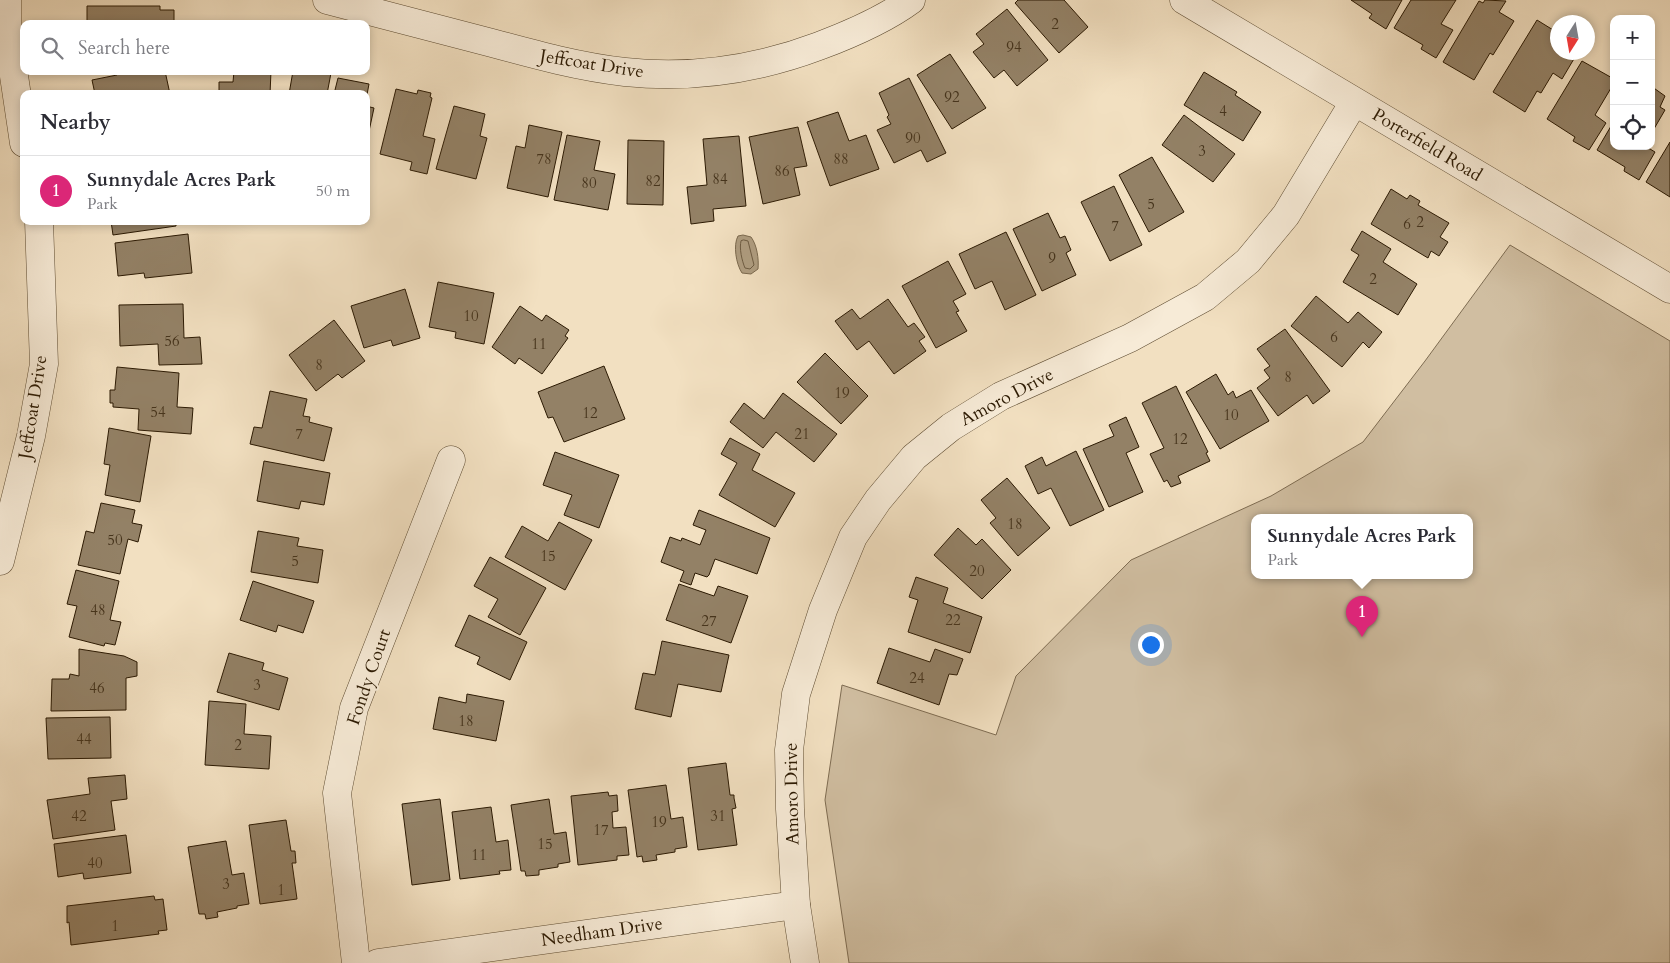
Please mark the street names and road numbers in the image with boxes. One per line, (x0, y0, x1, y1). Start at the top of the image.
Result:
street label: Jeffcoat Drive (535, 43, 646, 85)
street label: Porterfield Road (1367, 102, 1487, 188)
street label: Jeffcoat Drive (12, 353, 54, 464)
street label: Amoro Drive (956, 362, 1058, 432)
street label: Fondy Court (341, 625, 397, 728)
street label: Amoro Drive (779, 743, 805, 845)
street label: Needham Drive (540, 911, 664, 953)

